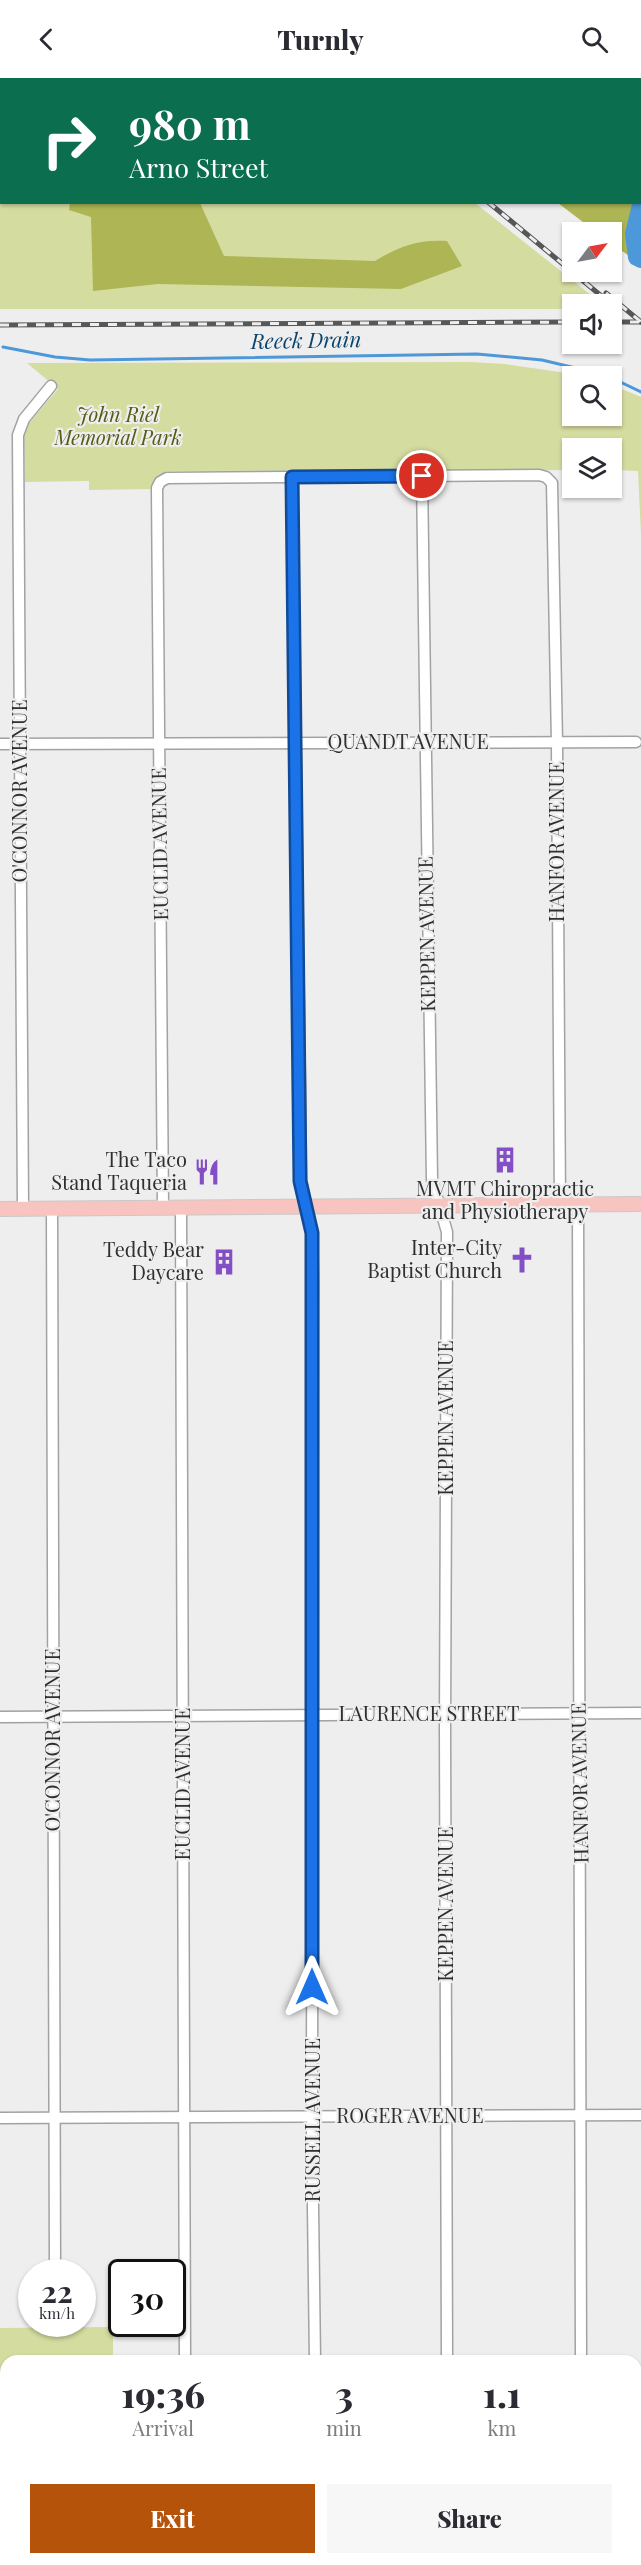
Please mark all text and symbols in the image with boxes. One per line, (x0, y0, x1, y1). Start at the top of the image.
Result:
text: Turnly (277, 21, 364, 57)
icon: back (30, 23, 63, 56)
icon: search (578, 23, 611, 56)
text: 980 m (129, 95, 251, 151)
icon: right (30, 102, 108, 180)
text: Arno Street (129, 149, 268, 185)
north arrow (562, 222, 622, 282)
map controls (562, 222, 622, 498)
button: sound (562, 294, 622, 354)
water label: Reeck Drain (250, 324, 361, 354)
button: search (562, 366, 622, 426)
park label: John Riel Memorial Park (53, 400, 182, 450)
button: layers (562, 438, 622, 498)
pin (396, 450, 447, 501)
icon: arrive (405, 459, 438, 492)
street label: O'CONNOR AVENUE (5, 699, 32, 883)
street label: QUANDT AVENUE (327, 727, 489, 754)
street label: HANFOR AVENUE (542, 762, 569, 922)
street label: EUCLID AVENUE (144, 767, 173, 921)
street label: KEPPEN AVENUE (411, 856, 440, 1012)
place label: The Taco Stand Taqueria (51, 1145, 187, 1195)
building icon: MVMT Chiropractic and Physiotherapy (490, 1145, 520, 1175)
restaurant icon: The Taco Stand Taqueria (192, 1157, 222, 1187)
place label: MVMT Chiropractic and Physiotherapy (416, 1174, 594, 1224)
place label: Inter-City Baptist Church (367, 1233, 502, 1283)
place label: Teddy Bear Daycare (103, 1235, 204, 1285)
church icon: Inter-City Baptist Church (507, 1245, 537, 1275)
building icon: Teddy Bear Daycare (209, 1247, 239, 1277)
street label: KEPPEN AVENUE (431, 1340, 458, 1496)
street label: O'CONNOR AVENUE (38, 1648, 65, 1832)
street label: LAURENCE STREET (339, 1699, 520, 1726)
street label: HANFOR AVENUE (564, 1702, 593, 1864)
street label: EUCLID AVENUE (168, 1707, 195, 1861)
street label: KEPPEN AVENUE (431, 1826, 458, 1982)
position arrow (280, 1955, 344, 2019)
street label: RUSSELL AVENUE (298, 2038, 325, 2202)
street label: ROGER AVENUE (336, 2101, 484, 2128)
speed limit sign: 30 (108, 2259, 186, 2337)
text: 22 (41, 2271, 73, 2311)
text: km/h (39, 2303, 75, 2323)
text: 19:36 (121, 2369, 205, 2417)
text: 3 (335, 2369, 353, 2417)
text: 1.1 (483, 2369, 521, 2417)
text: Arrival (132, 2414, 194, 2441)
text: min (326, 2414, 362, 2441)
text: km (487, 2414, 516, 2441)
button: Exit (30, 2484, 315, 2553)
button: Share (327, 2484, 612, 2553)

